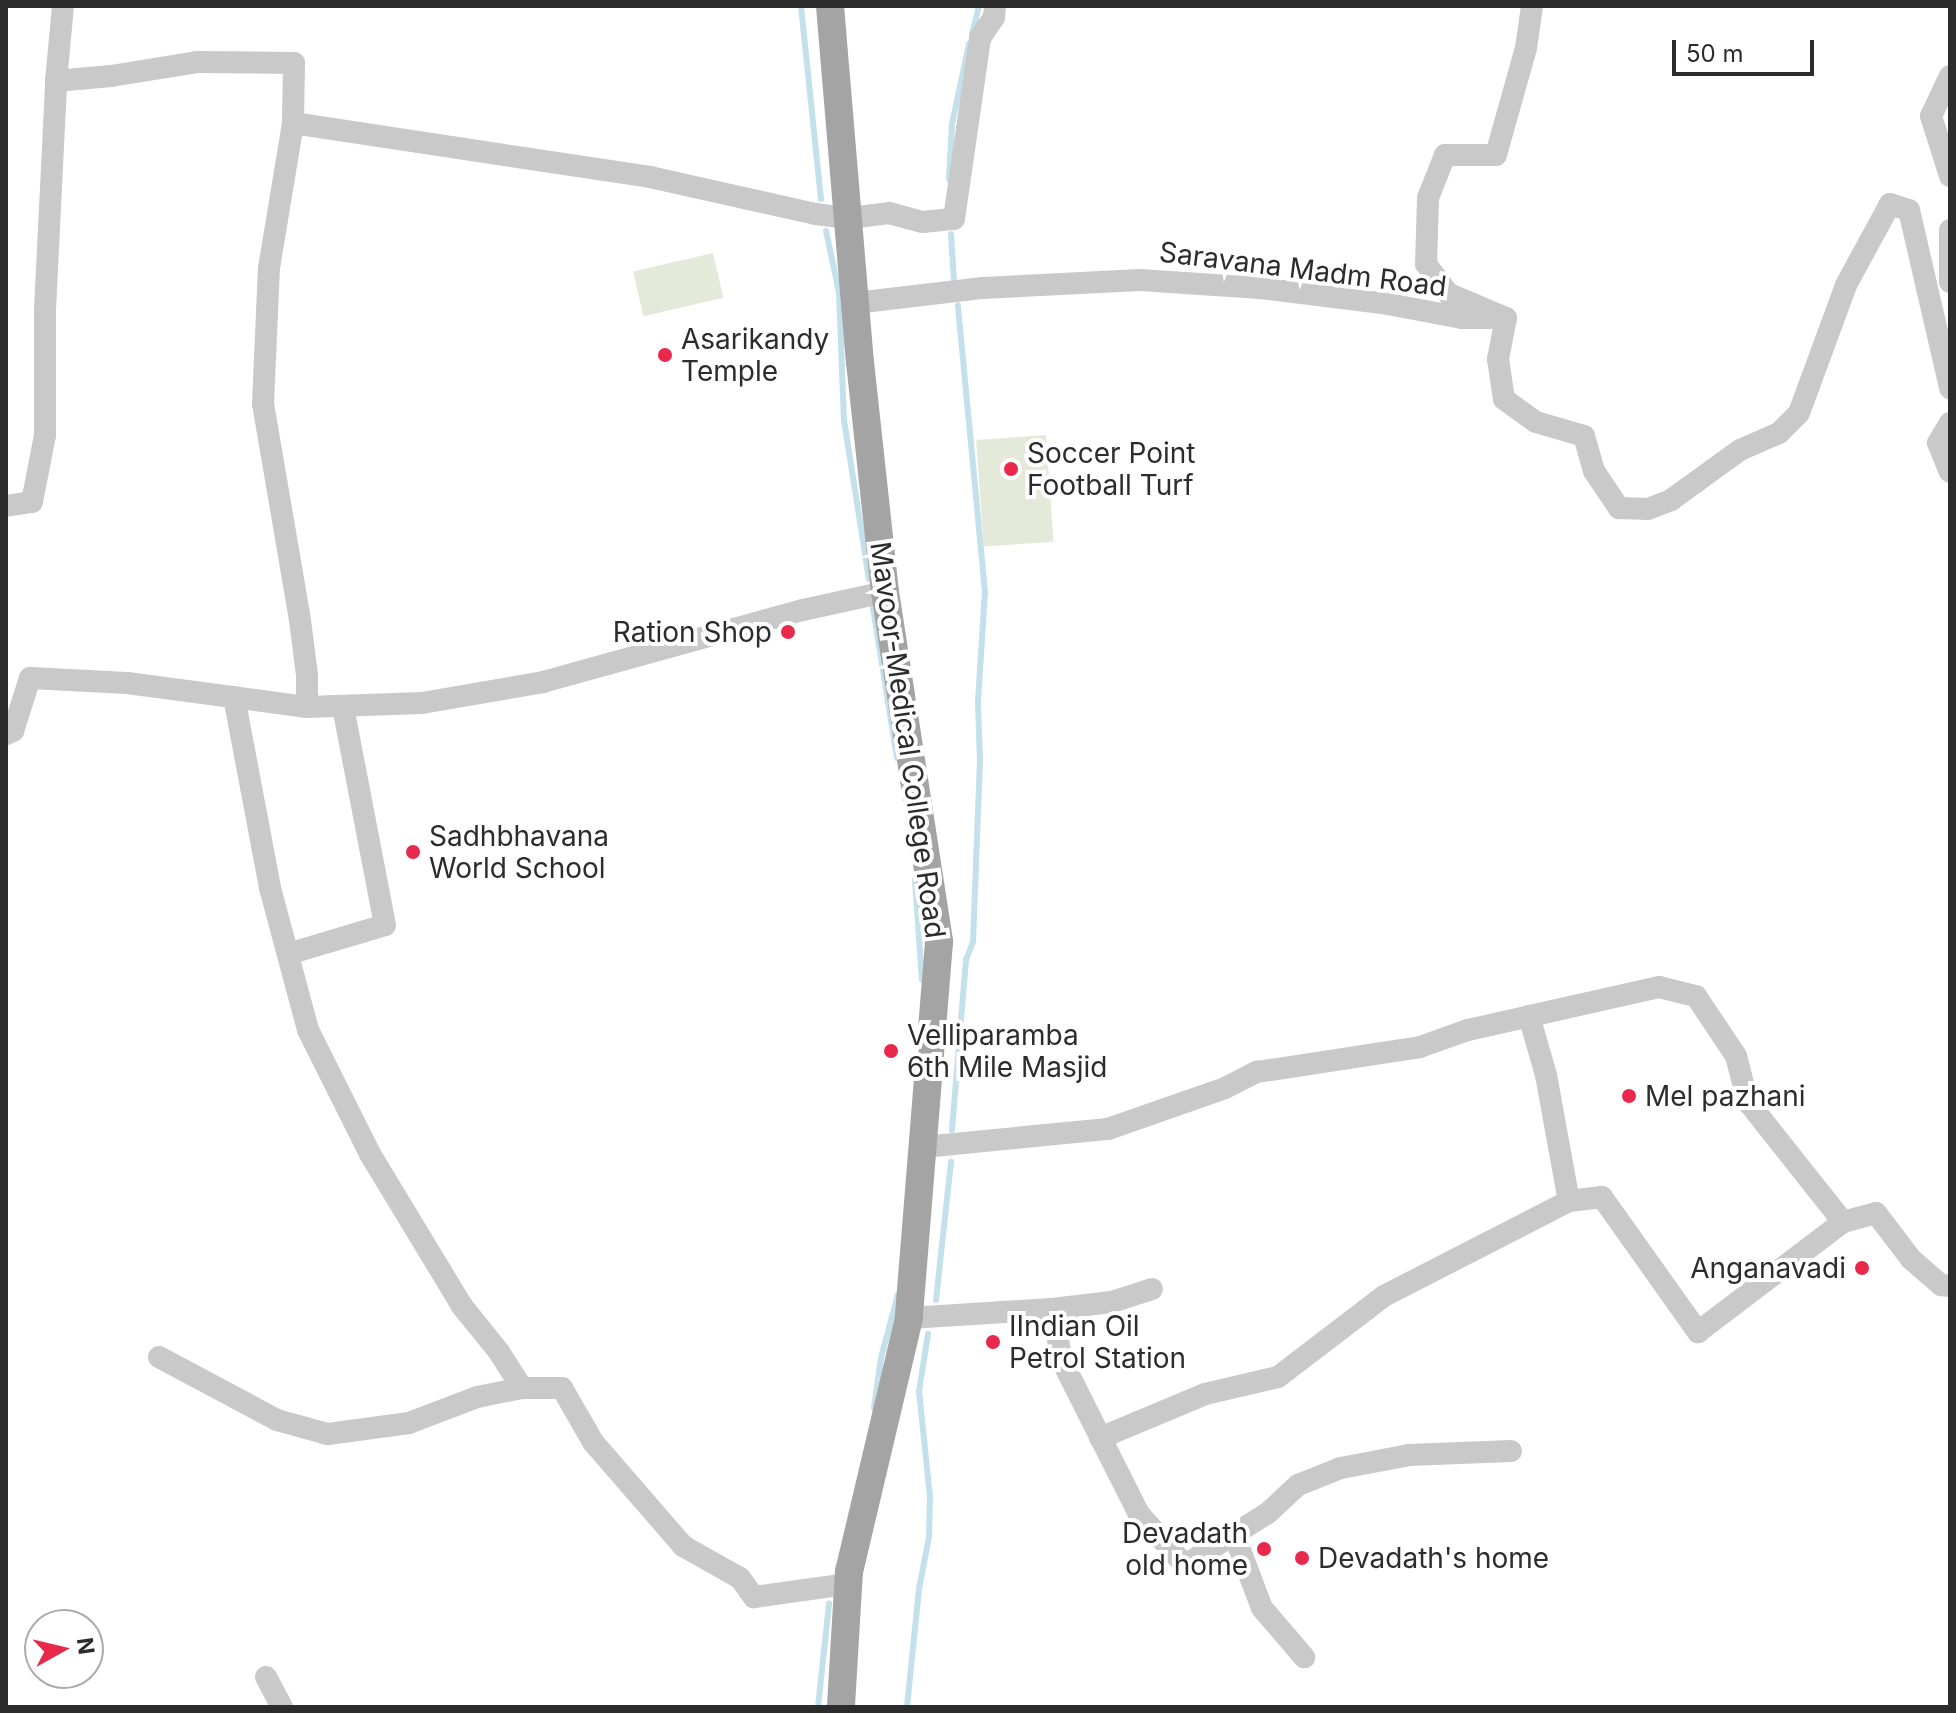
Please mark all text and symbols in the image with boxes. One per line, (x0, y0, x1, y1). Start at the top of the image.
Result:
scale bar (1676, 24, 1818, 74)
text: 50 m (1686, 39, 1744, 68)
street label: Saravana Madm Road (1157, 235, 1449, 303)
place label: Asarikandy Temple (681, 322, 829, 388)
marker: Asarikandy Temple (656, 346, 674, 364)
place label: Soccer Point Football Turf (1027, 436, 1195, 502)
marker: Soccer Point Football Turf (1002, 460, 1020, 478)
street label: Mavoor-Medical College Road (864, 540, 952, 940)
place label: Ration Shop (613, 615, 772, 649)
marker: Ration Shop (779, 623, 797, 641)
place label: Sadhbhavana World School (429, 819, 609, 885)
marker: Sadhbhavana World School (404, 843, 422, 861)
place label: Velliparamba 6th Mile Masjid (907, 1018, 1108, 1084)
marker: Velliparamba 6th Mile Masjid (882, 1042, 900, 1060)
place label: Mel pazhani (1645, 1079, 1805, 1113)
marker: Mel pazhani (1620, 1087, 1638, 1105)
place label: Anganavadi (1690, 1251, 1846, 1285)
marker: Anganavadi (1853, 1259, 1871, 1277)
place label: IIndian Oil Petrol Station (1009, 1309, 1186, 1375)
marker: IIndian Oil Petrol Station (984, 1333, 1002, 1351)
place label: Devadath old home (1122, 1516, 1248, 1582)
marker: Devadath old home (1255, 1540, 1273, 1558)
place label: Devadath's home (1318, 1541, 1549, 1575)
marker: Devadath's home (1293, 1549, 1311, 1567)
north arrow (24, 1609, 104, 1689)
text: N (72, 1636, 100, 1656)

